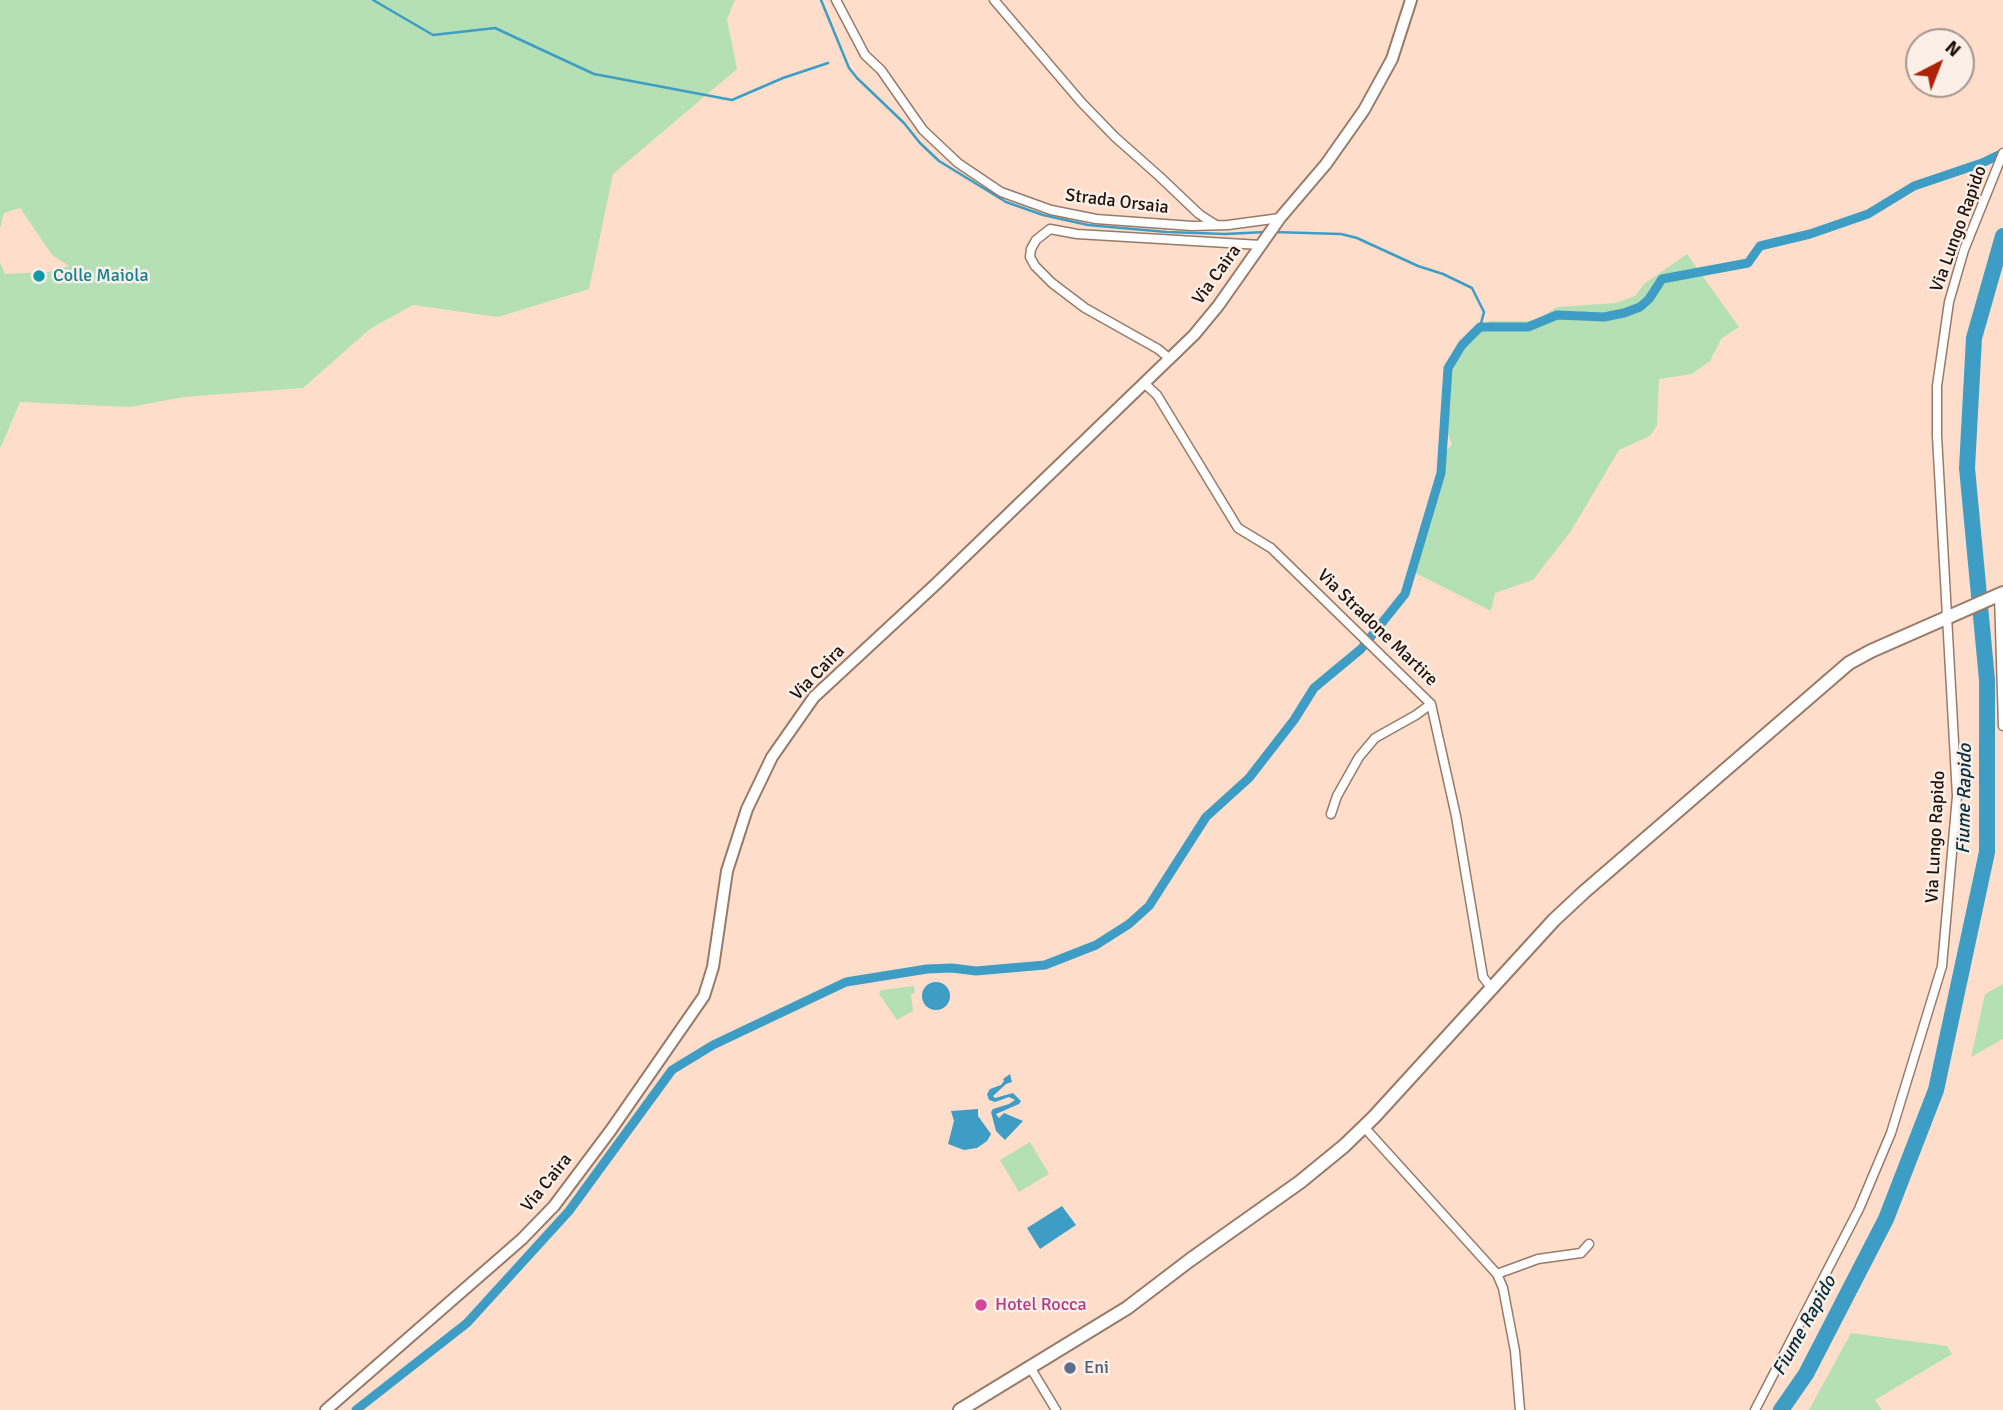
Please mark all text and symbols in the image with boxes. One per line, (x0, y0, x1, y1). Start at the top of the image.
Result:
north arrow (1905, 28, 1975, 98)
text: N (1940, 36, 1966, 62)
street label: Via Lungo Rapido (1926, 163, 1992, 295)
street label: Strada Orsaia (1064, 185, 1170, 219)
street label: Via Caira (1188, 241, 1246, 309)
place label: Colle Maiola (53, 265, 149, 287)
marker: Colle Maiola (31, 268, 47, 284)
street label: Via Stradone Martire (1312, 565, 1442, 691)
street label: Via Caira (786, 641, 850, 705)
water label: Fiume Rapido (1953, 744, 1977, 854)
street label: Via Lungo Rapido (1922, 770, 1950, 904)
street label: Via Caira (517, 1150, 577, 1216)
water label: Fiume Rapido (1768, 1272, 1842, 1380)
place label: Hotel Rocca (995, 1294, 1087, 1316)
marker: Hotel Rocca (973, 1297, 989, 1313)
place label: Eni (1084, 1357, 1109, 1379)
marker: Eni (1062, 1360, 1078, 1376)

